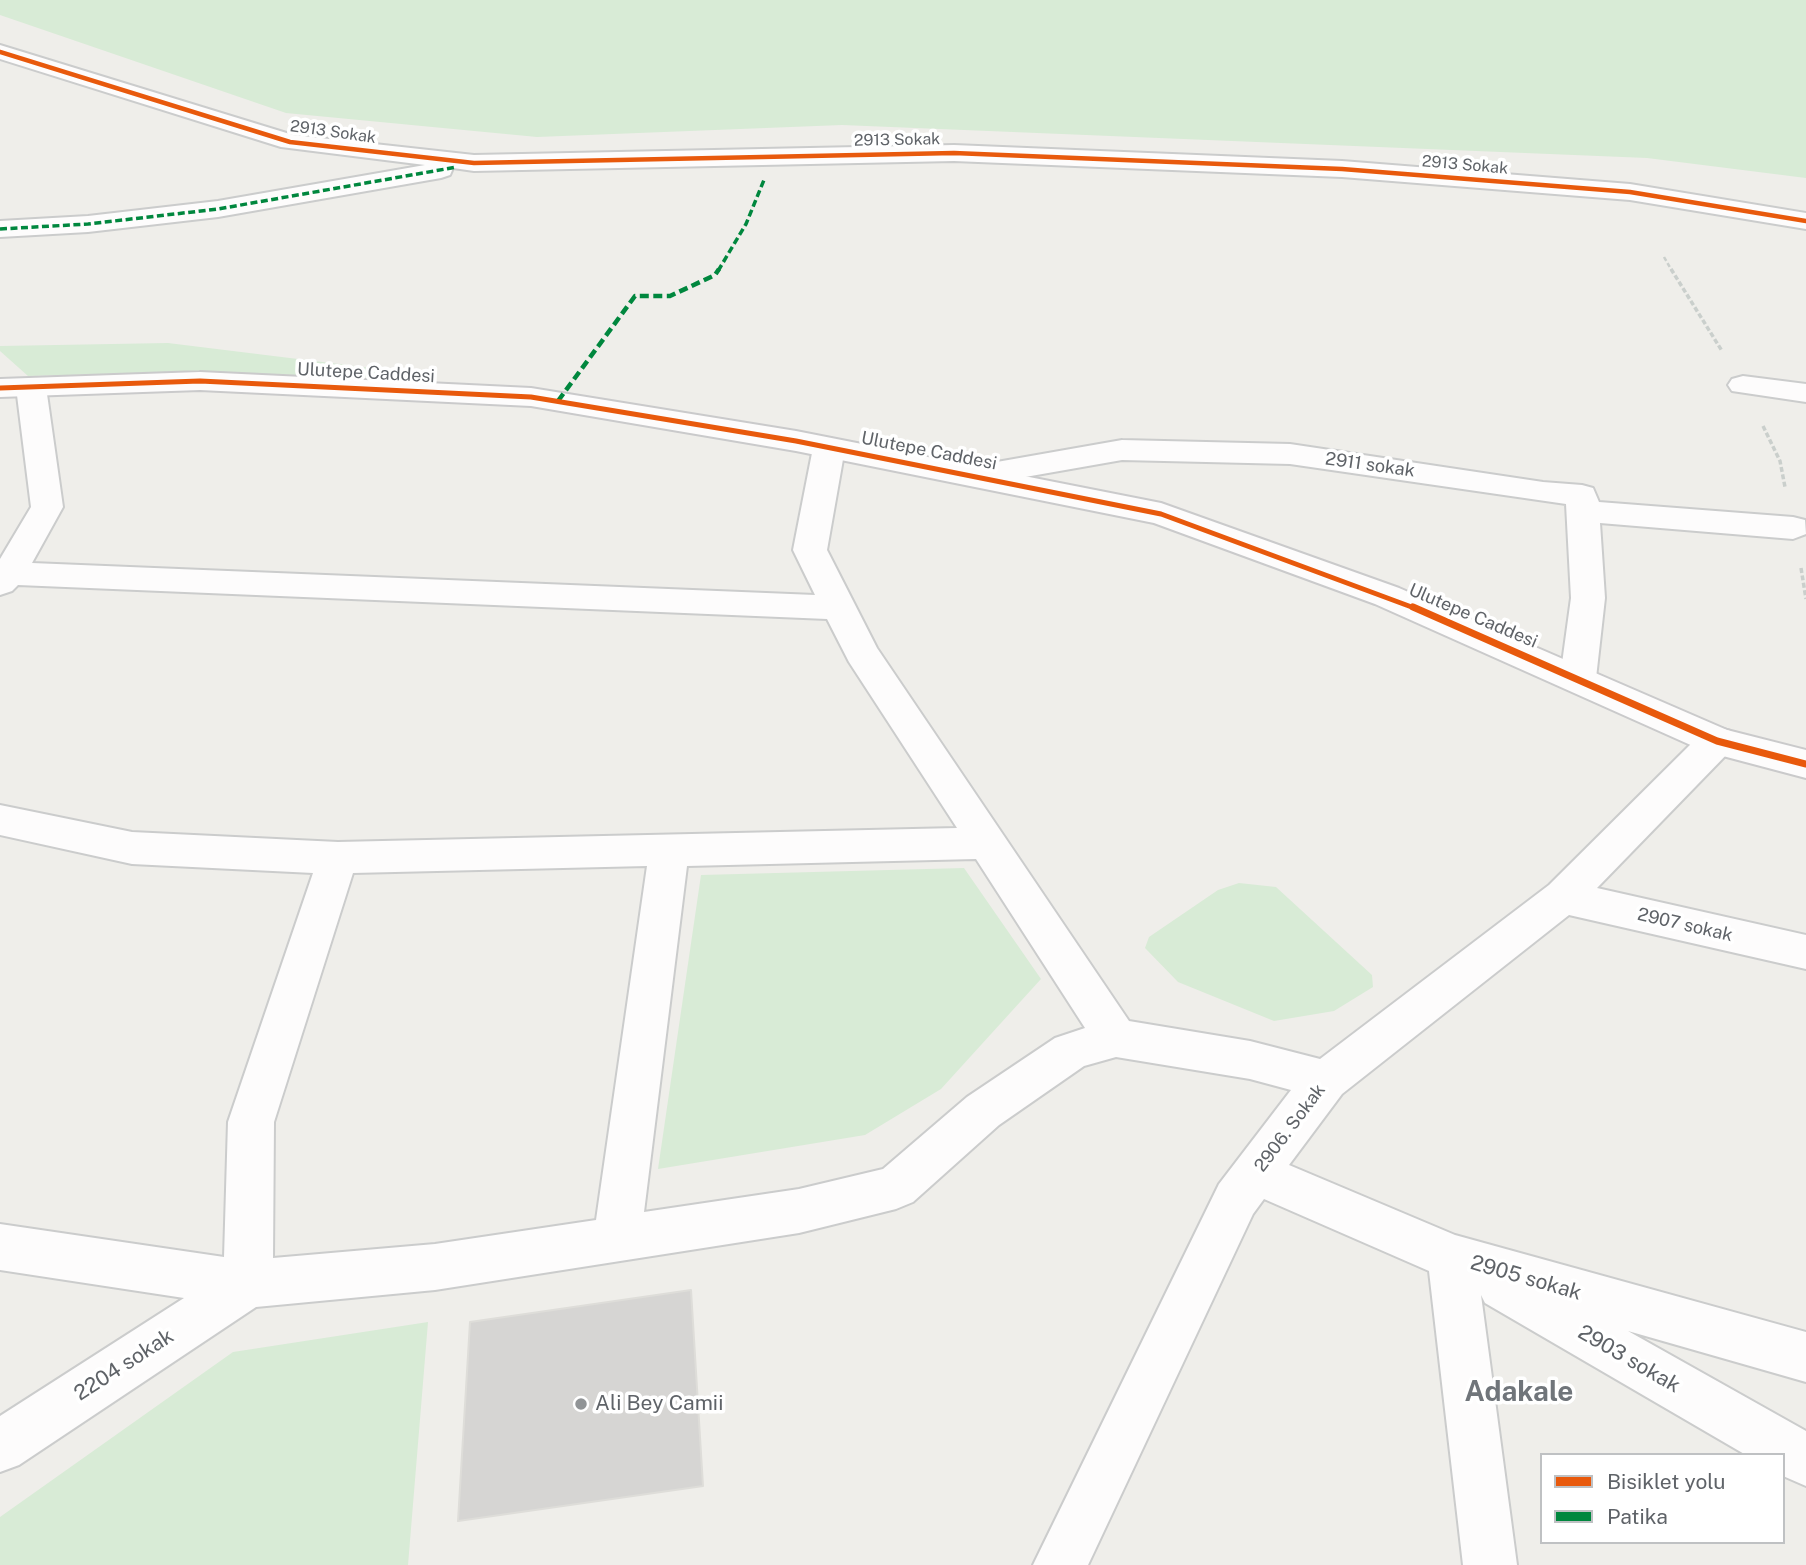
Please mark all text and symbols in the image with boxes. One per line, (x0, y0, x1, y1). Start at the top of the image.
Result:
street label: 2913 Sokak (289, 116, 377, 148)
street label: 2913 Sokak (854, 130, 940, 150)
street label: 2913 Sokak (1421, 152, 1509, 178)
street label: Ulutepe Caddesi (297, 359, 435, 387)
street label: Ulutepe Caddesi (859, 427, 999, 475)
street label: 2911 sokak (1324, 448, 1416, 482)
street label: Ulutepe Caddesi (1405, 579, 1541, 653)
street label: 2907 sokak (1635, 904, 1735, 946)
street label: 2906. Sokak (1250, 1080, 1330, 1176)
street label: 2905 sokak (1468, 1250, 1584, 1306)
street label: 2903 sokak (1573, 1320, 1685, 1398)
street label: 2204 sokak (70, 1324, 178, 1406)
district label: Adakale (1465, 1375, 1573, 1409)
place label: Ali Bey Camii (595, 1391, 723, 1417)
marker: Ali Bey Camii (573, 1396, 589, 1412)
legend (1540, 1453, 1785, 1544)
text: Bisiklet yolu (1607, 1469, 1726, 1494)
text: Patika (1607, 1504, 1668, 1529)

